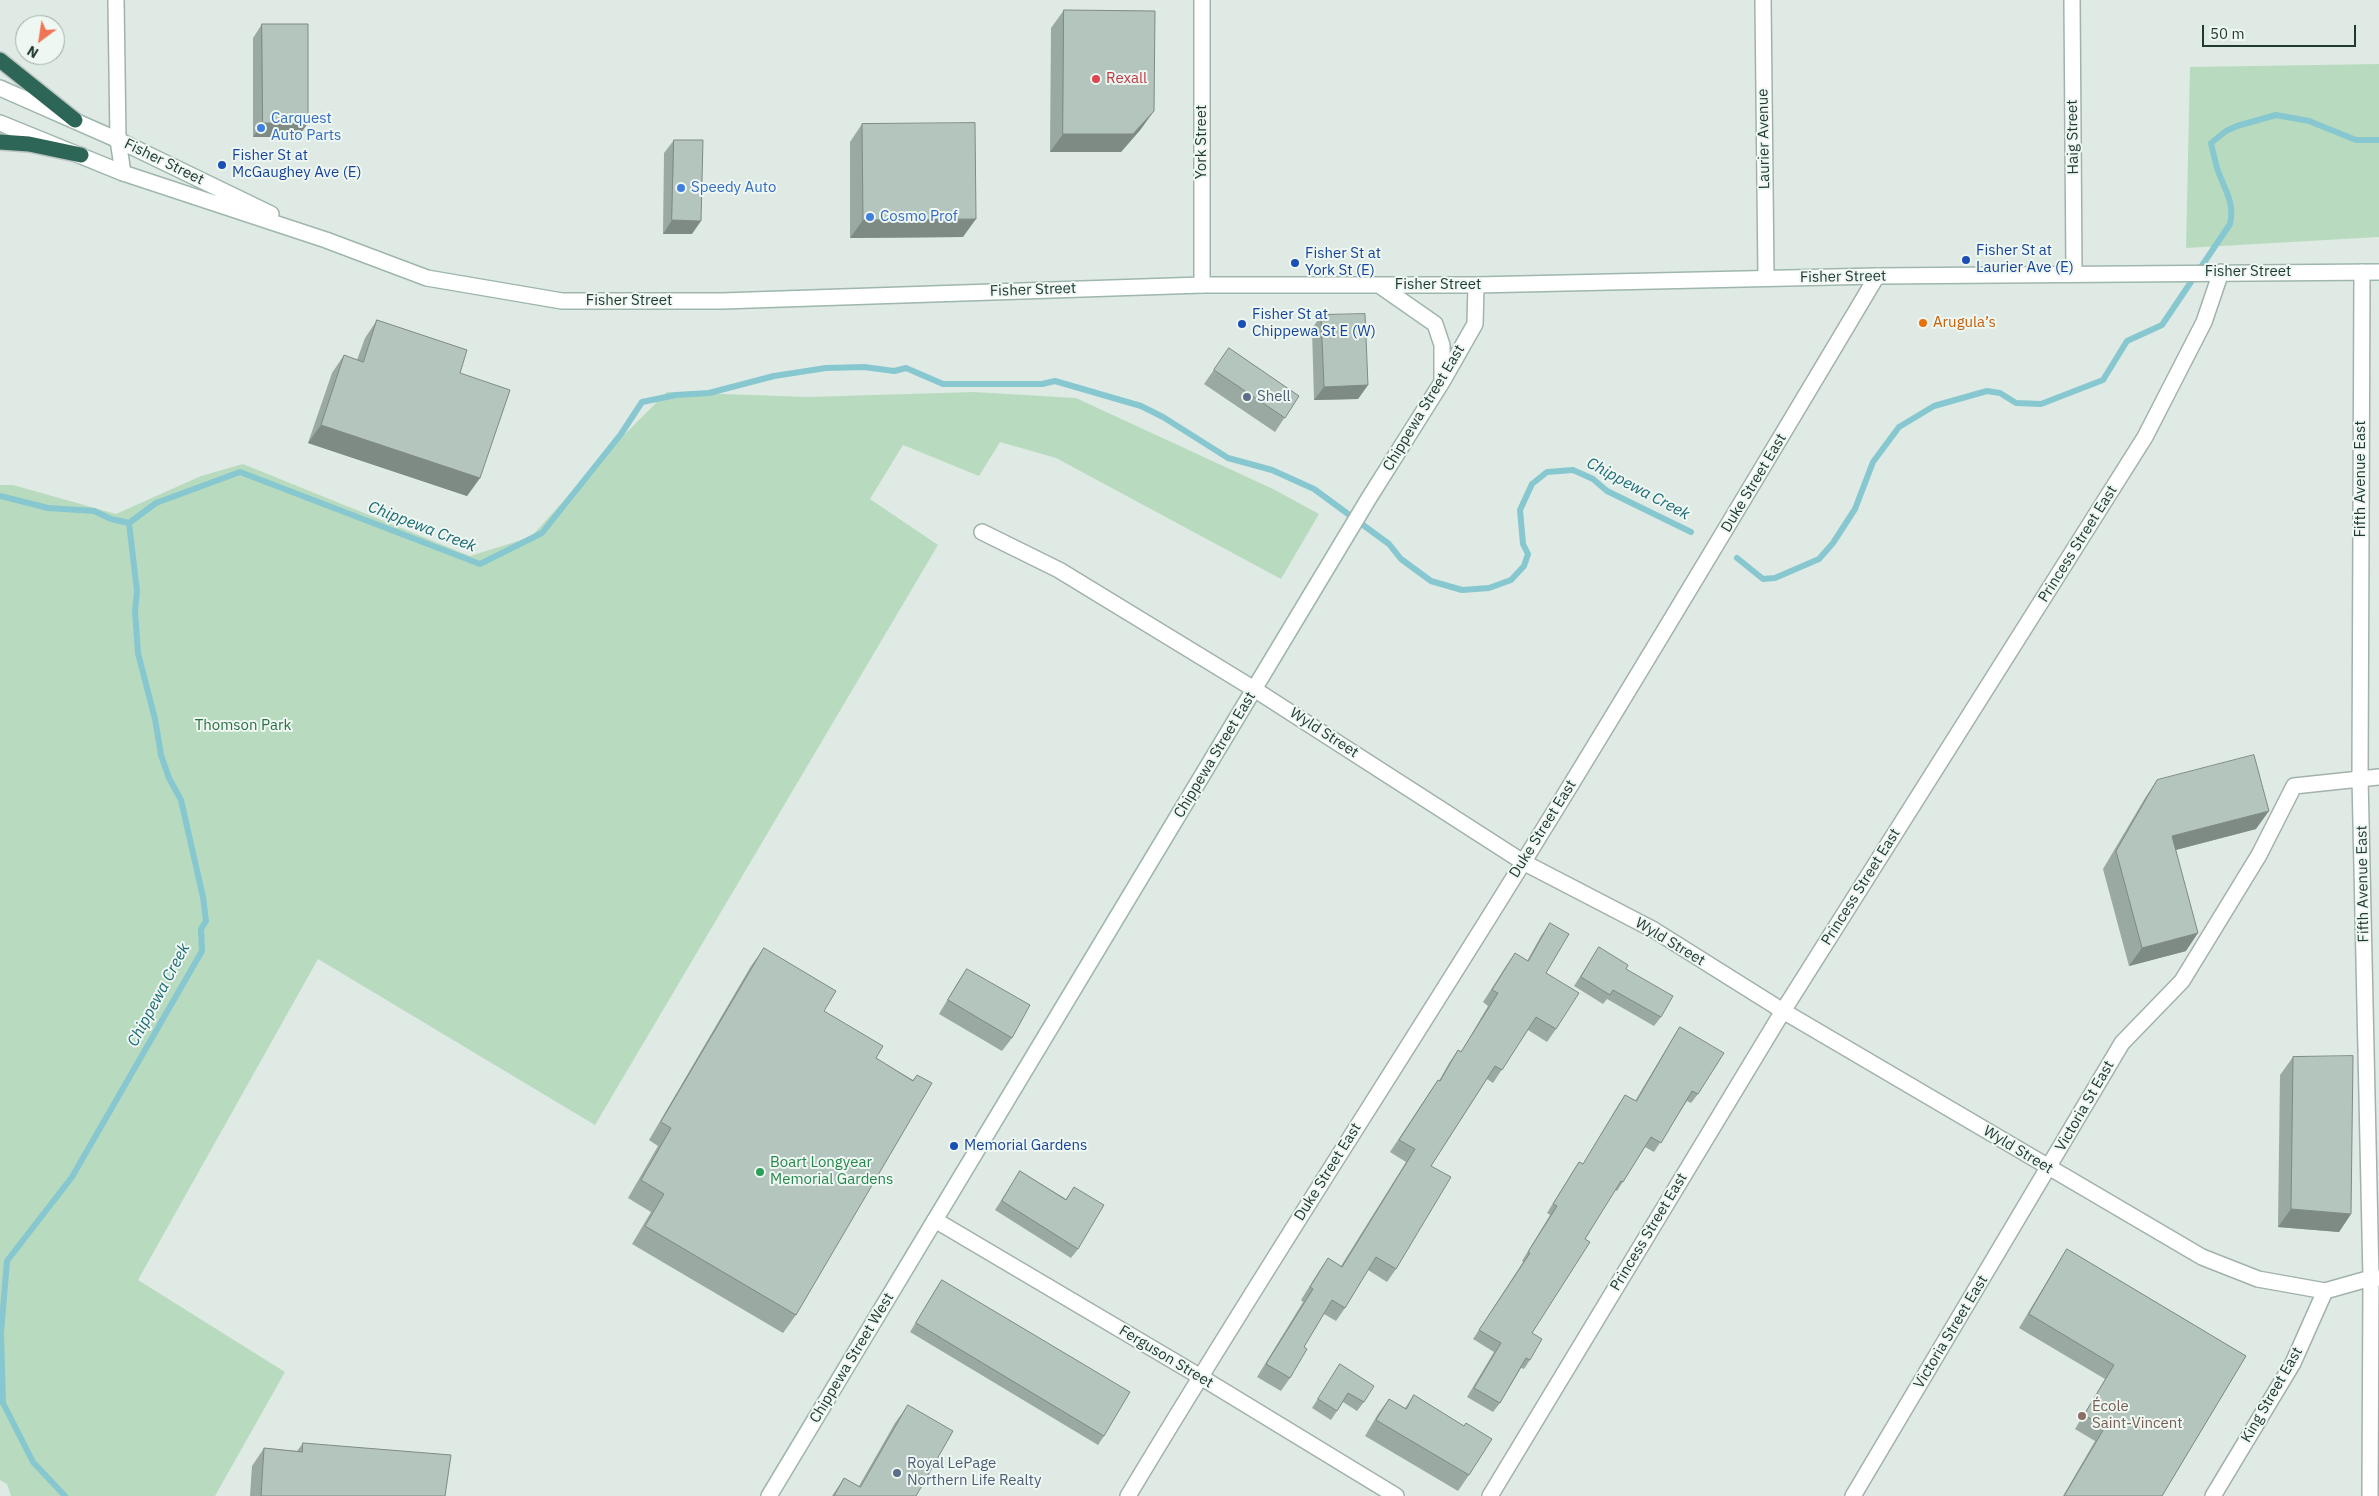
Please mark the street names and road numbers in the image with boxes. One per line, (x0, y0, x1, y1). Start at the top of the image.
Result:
street label: Laurier Avenue (1754, 89, 1774, 189)
street label: Haig Street (2063, 99, 2083, 175)
street label: York Street (1193, 105, 1211, 179)
street label: Fisher Street (121, 135, 207, 189)
street label: Fisher Street (2205, 263, 2291, 281)
street label: Fisher Street (1800, 267, 1886, 287)
street label: Fisher Street (1395, 276, 1481, 294)
street label: Fisher Street (990, 279, 1076, 301)
street label: Fisher Street (586, 292, 672, 310)
street label: Chippewa Street East (1379, 342, 1469, 474)
street label: Fifth Avenue East (2352, 420, 2370, 538)
street label: Duke Street East (1717, 430, 1791, 536)
street label: Princess Street East (2035, 482, 2121, 606)
street label: Chippewa Street East (1170, 689, 1260, 821)
street label: Wyld Street (1286, 704, 1362, 762)
street label: Duke Street East (1506, 777, 1580, 881)
street label: Princess Street East (1818, 825, 1904, 949)
street label: Fifth Avenue East (2353, 825, 2373, 943)
street label: Wyld Street (1632, 914, 1708, 970)
street label: Victoria St East (2052, 1058, 2118, 1154)
street label: Duke Street East (1291, 1120, 1365, 1224)
street label: Wyld Street (1980, 1122, 2056, 1178)
street label: Princess Street East (1607, 1170, 1691, 1294)
street label: Victoria Street East (1910, 1272, 1992, 1392)
street label: Chippewa Street West (806, 1290, 898, 1426)
street label: Ferguson Street (1116, 1322, 1216, 1392)
street label: King Street East (2237, 1344, 2307, 1446)

